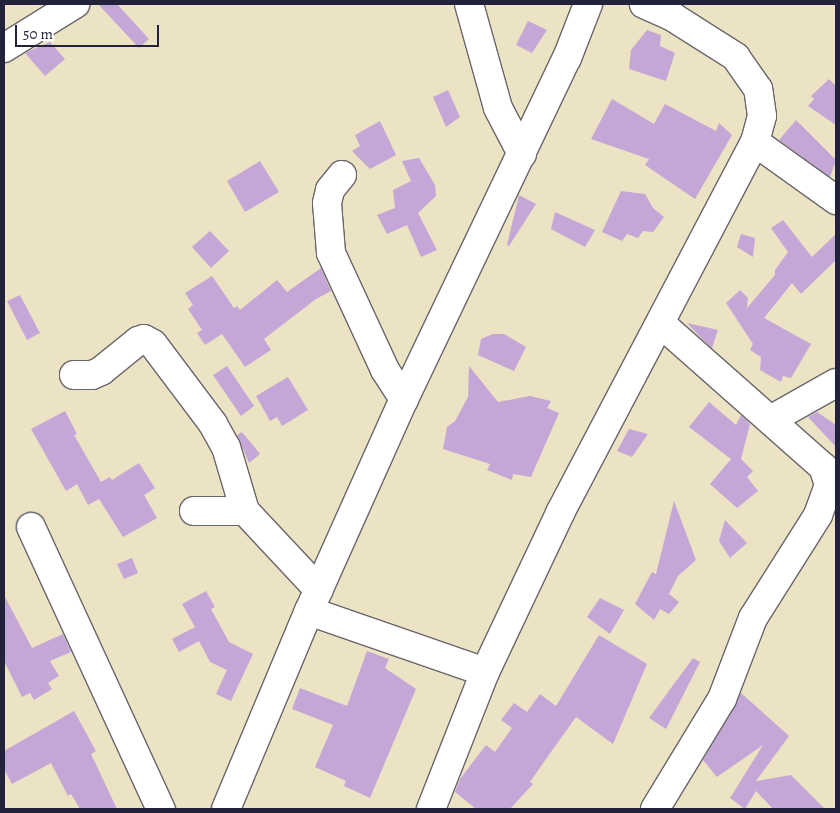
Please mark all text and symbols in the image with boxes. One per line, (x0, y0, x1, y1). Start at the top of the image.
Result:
scale bar (18, 15, 161, 47)
text: 50 m (23, 24, 53, 44)

